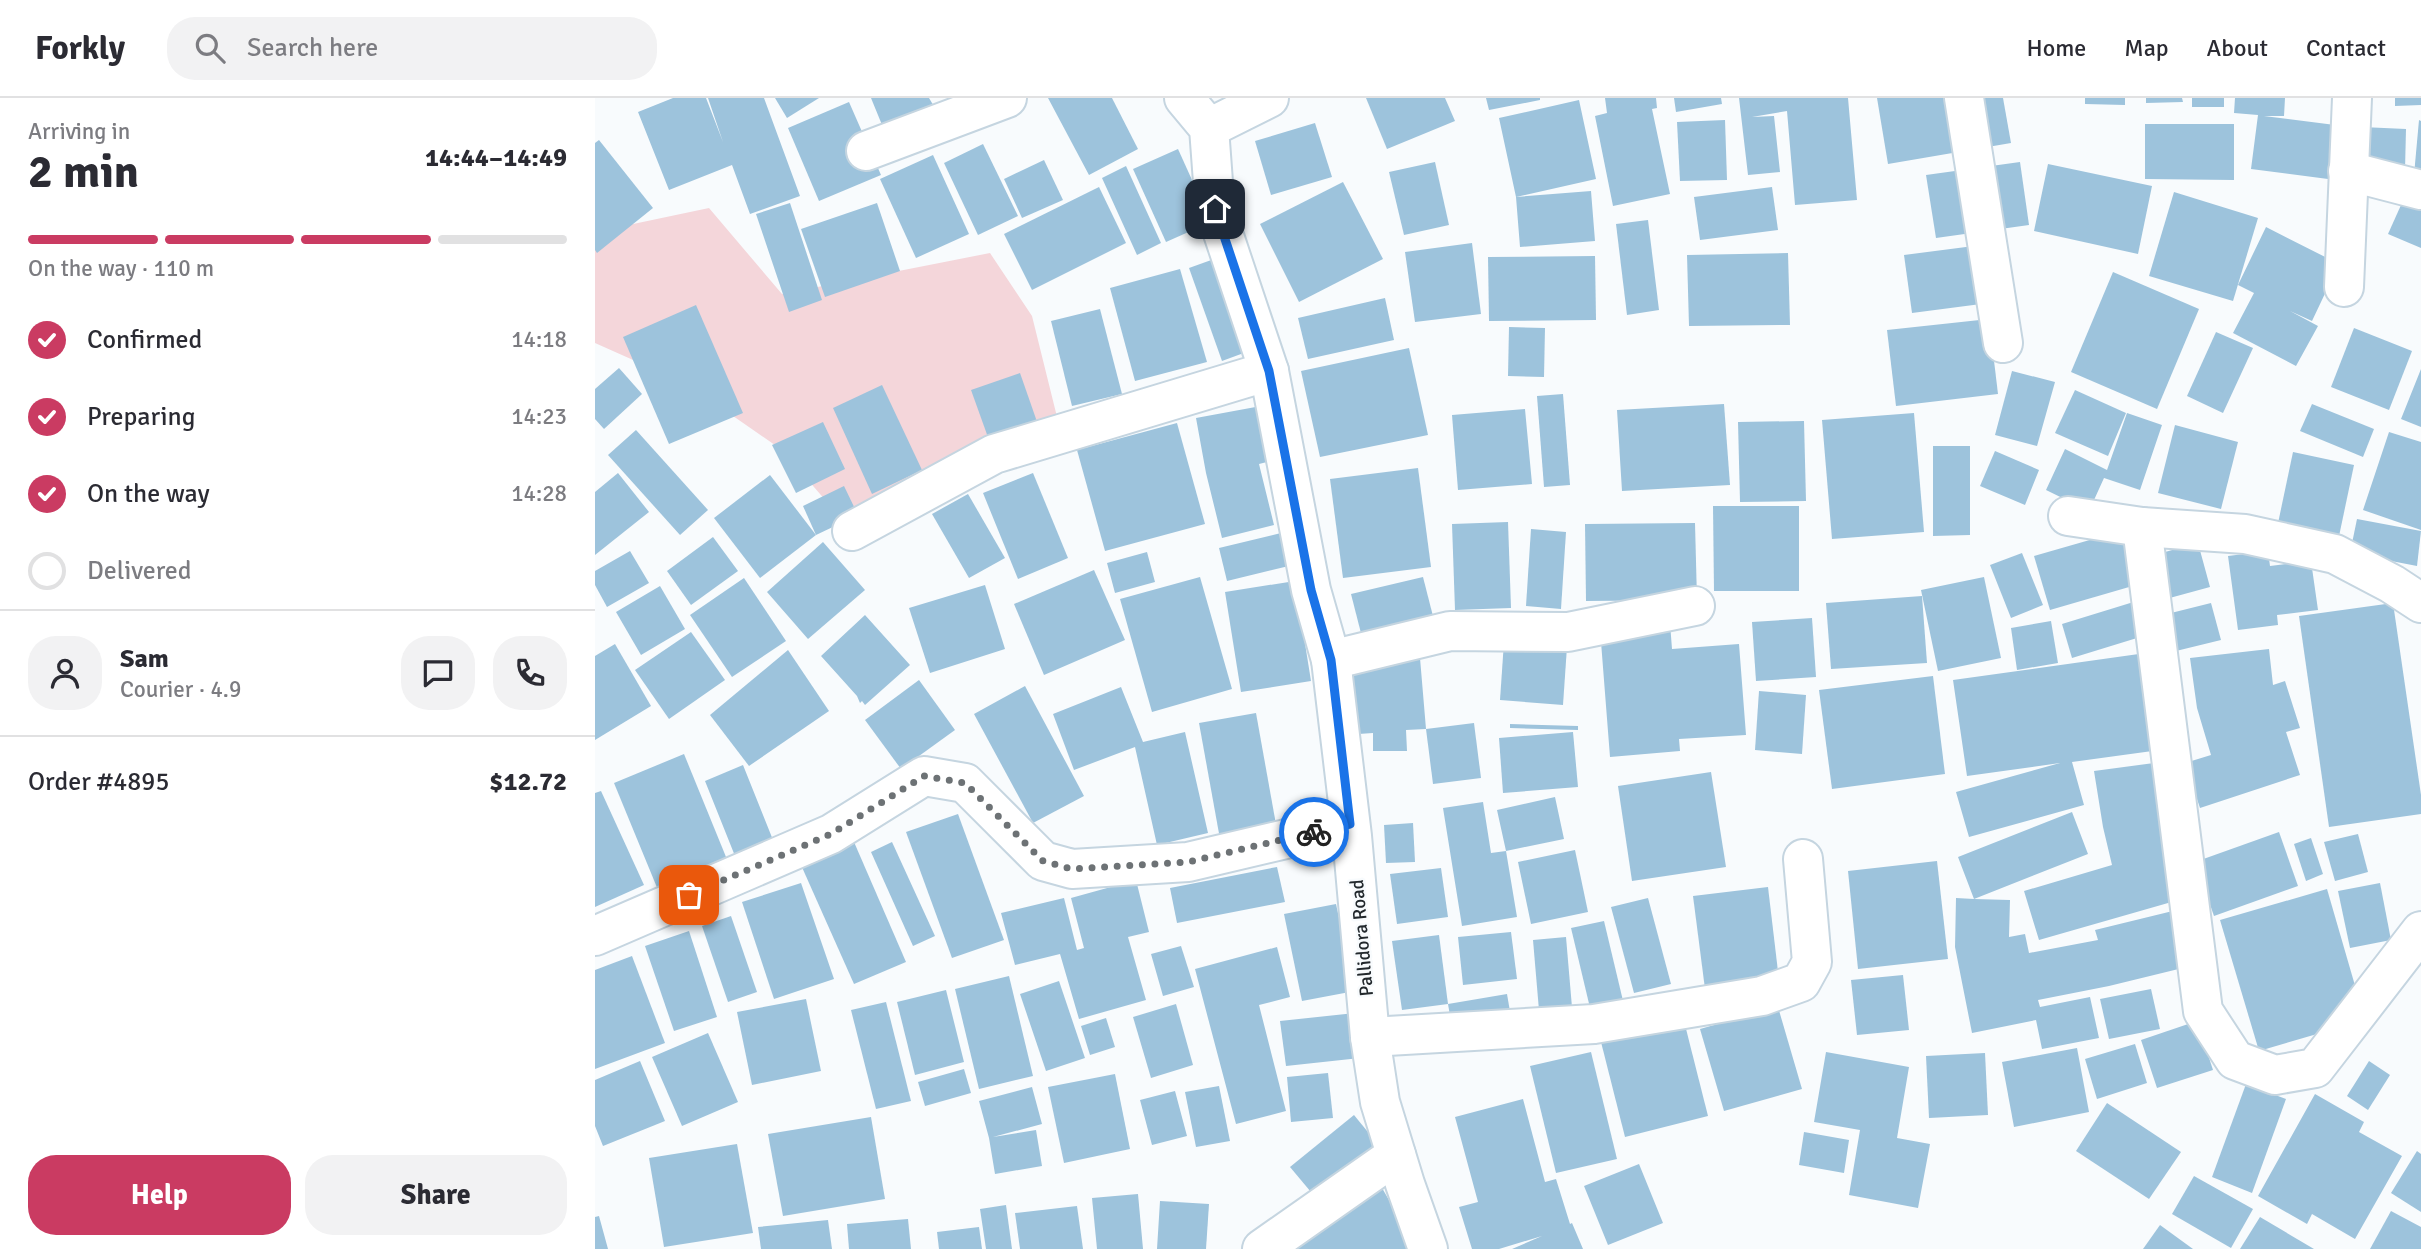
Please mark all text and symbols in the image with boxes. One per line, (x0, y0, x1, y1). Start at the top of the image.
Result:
search box (167, 17, 657, 80)
text: Forkly (35, 28, 125, 69)
icon: search (191, 29, 229, 67)
text: Search here (247, 32, 378, 64)
text: Home (2026, 33, 2086, 63)
text: Map (2124, 33, 2169, 63)
text: About (2207, 33, 2268, 63)
text: Contact (2306, 33, 2386, 63)
text: Arriving in (28, 117, 130, 146)
text: 14:44–14:49 (425, 142, 567, 174)
text: 2 min (28, 144, 139, 200)
pin (1185, 179, 1245, 239)
icon: home (1196, 190, 1234, 228)
text: On the way · 110 m (28, 254, 214, 283)
icon: check (28, 321, 66, 359)
text: Confirmed (87, 324, 202, 356)
text: 14:18 (511, 325, 567, 354)
icon: check (28, 398, 66, 436)
text: Preparing (87, 401, 195, 433)
text: 14:23 (511, 402, 567, 431)
icon: check (28, 475, 66, 513)
text: On the way (87, 478, 210, 510)
text: 14:28 (511, 479, 567, 508)
text: Delivered (87, 555, 192, 587)
button: person (28, 636, 102, 710)
button: chat (401, 636, 475, 710)
button: phone (493, 636, 567, 710)
text: Sam (120, 643, 169, 675)
text: Courier · 4.9 (120, 675, 241, 704)
text: Order #4895 (28, 766, 169, 798)
text: $12.72 (489, 766, 567, 798)
courier (1279, 797, 1349, 867)
icon: bike (1295, 813, 1333, 851)
pin (659, 865, 719, 925)
icon: bag (670, 876, 708, 914)
street label: Pallidora Road (1345, 878, 1379, 997)
button: Help (28, 1155, 291, 1235)
button: Share (305, 1155, 567, 1235)

